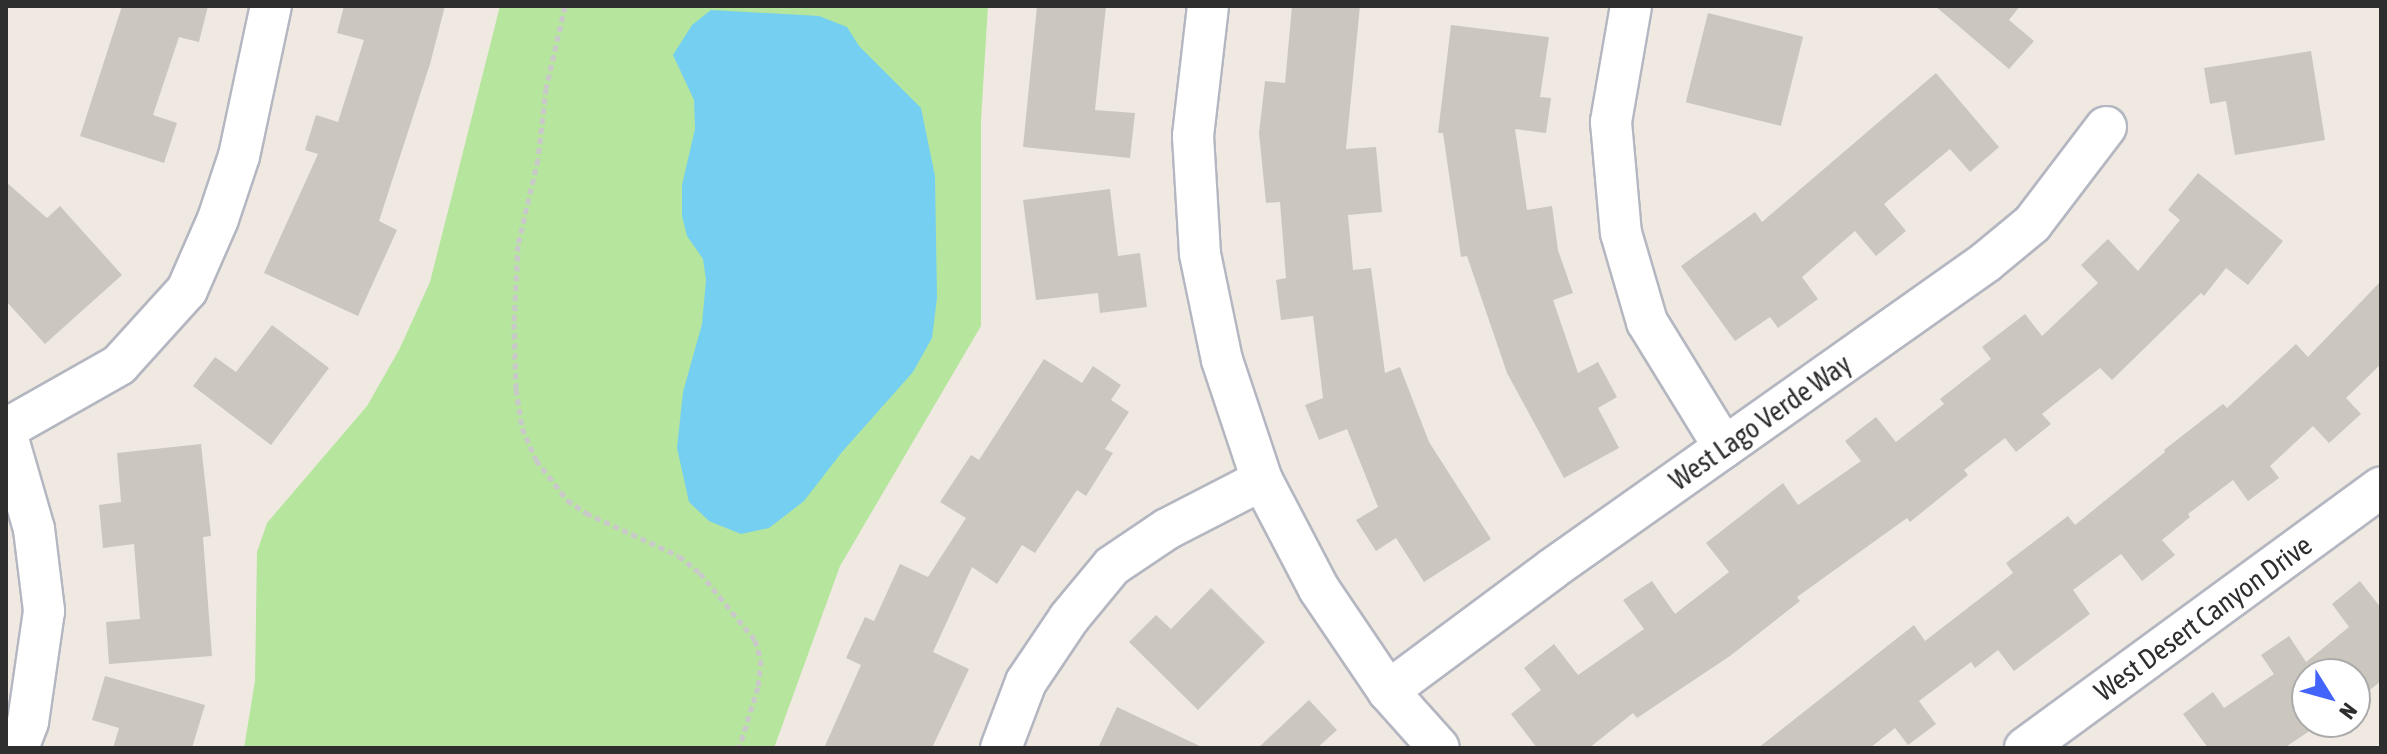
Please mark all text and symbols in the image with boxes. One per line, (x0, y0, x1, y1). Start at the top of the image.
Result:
street label: West Lago Verde Way (1663, 347, 1857, 497)
street label: West Desert Canyon Drive (2088, 528, 2318, 708)
north arrow (2291, 658, 2371, 738)
text: N (2334, 698, 2363, 724)

